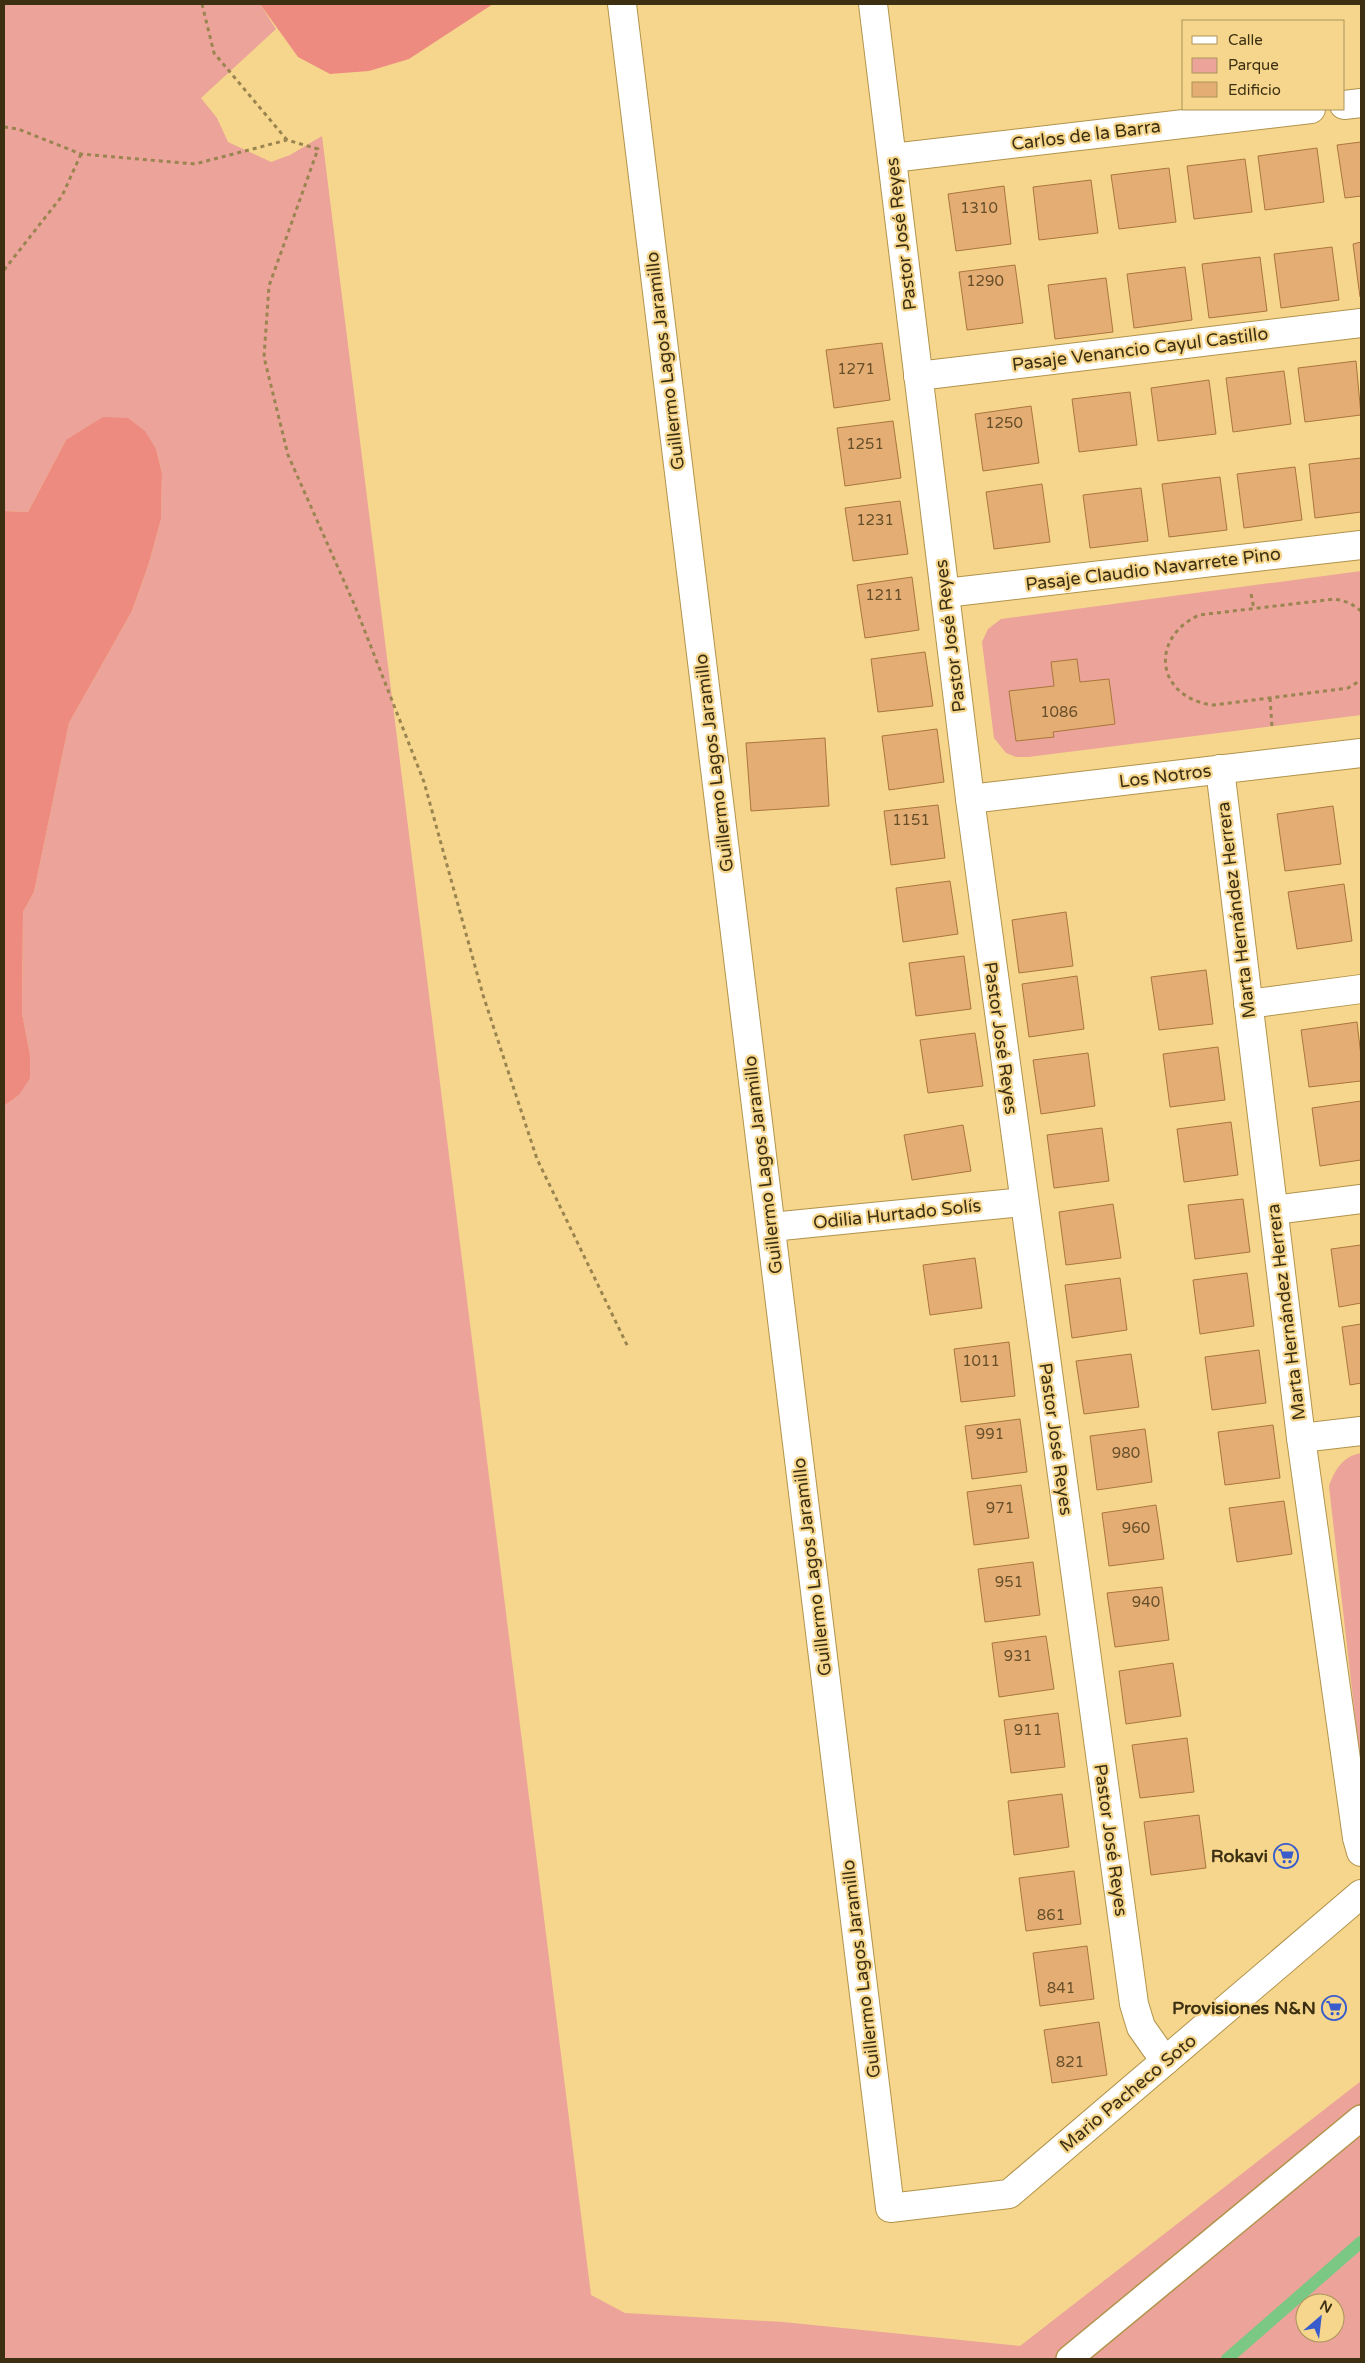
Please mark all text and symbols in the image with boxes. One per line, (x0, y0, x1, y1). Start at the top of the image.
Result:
legend (1182, 20, 1345, 110)
text: Calle (1228, 31, 1263, 49)
text: Parque (1228, 56, 1279, 74)
text: Edificio (1228, 81, 1281, 99)
street label: Carlos de la Barra (1010, 115, 1162, 155)
street label: Pastor José Reyes (881, 156, 921, 312)
house number: 1310 (960, 199, 998, 217)
street label: Guillermo Lagos Jaramillo (641, 251, 689, 471)
house number: 1290 (966, 272, 1004, 290)
street label: Pasaje Venancio Cayul Castillo (1011, 322, 1269, 376)
house number: 1271 (837, 360, 875, 378)
house number: 1250 (985, 414, 1023, 432)
house number: 1251 (846, 435, 884, 453)
house number: 1231 (856, 511, 894, 529)
street label: Pasaje Claudio Navarrete Pino (1024, 542, 1282, 596)
street label: Pastor José Reyes (930, 558, 970, 714)
house number: 1211 (865, 586, 903, 604)
street label: Guillermo Lagos Jaramillo (690, 653, 738, 873)
house number: 1086 (1040, 703, 1078, 721)
street label: Los Notros (1118, 759, 1212, 793)
street label: Marta Hernández Herrera (1212, 800, 1260, 1020)
house number: 1151 (892, 811, 930, 829)
street label: Pastor José Reyes (979, 960, 1023, 1116)
street label: Guillermo Lagos Jaramillo (739, 1055, 787, 1275)
street label: Odilia Hurtado Solís (812, 1194, 982, 1234)
street label: Marta Hernández Herrera (1262, 1202, 1310, 1422)
house number: 1011 (962, 1352, 1000, 1370)
street label: Pastor José Reyes (1034, 1361, 1078, 1517)
house number: 991 (976, 1425, 1004, 1443)
house number: 980 (1112, 1444, 1140, 1462)
street label: Guillermo Lagos Jaramillo (788, 1457, 836, 1677)
house number: 971 (986, 1499, 1014, 1517)
house number: 960 (1122, 1519, 1150, 1537)
house number: 951 (995, 1573, 1023, 1591)
house number: 940 (1132, 1593, 1160, 1611)
house number: 931 (1004, 1647, 1032, 1665)
house number: 911 (1014, 1721, 1042, 1739)
street label: Pastor José Reyes (1089, 1762, 1133, 1918)
supermarket icon: Rokavi (1273, 1843, 1299, 1869)
place label: Rokavi (1211, 1845, 1268, 1867)
street label: Guillermo Lagos Jaramillo (837, 1859, 885, 2079)
house number: 861 (1037, 1906, 1065, 1924)
house number: 841 (1047, 1979, 1075, 1997)
supermarket icon: Provisiones N&N (1321, 1995, 1347, 2021)
place label: Provisiones N&N (1172, 1997, 1316, 2019)
street label: Mario Pacheco Soto (1055, 2029, 1201, 2157)
house number: 821 (1056, 2053, 1084, 2071)
north arrow (1295, 2293, 1345, 2343)
text: N (1317, 2297, 1335, 2317)

